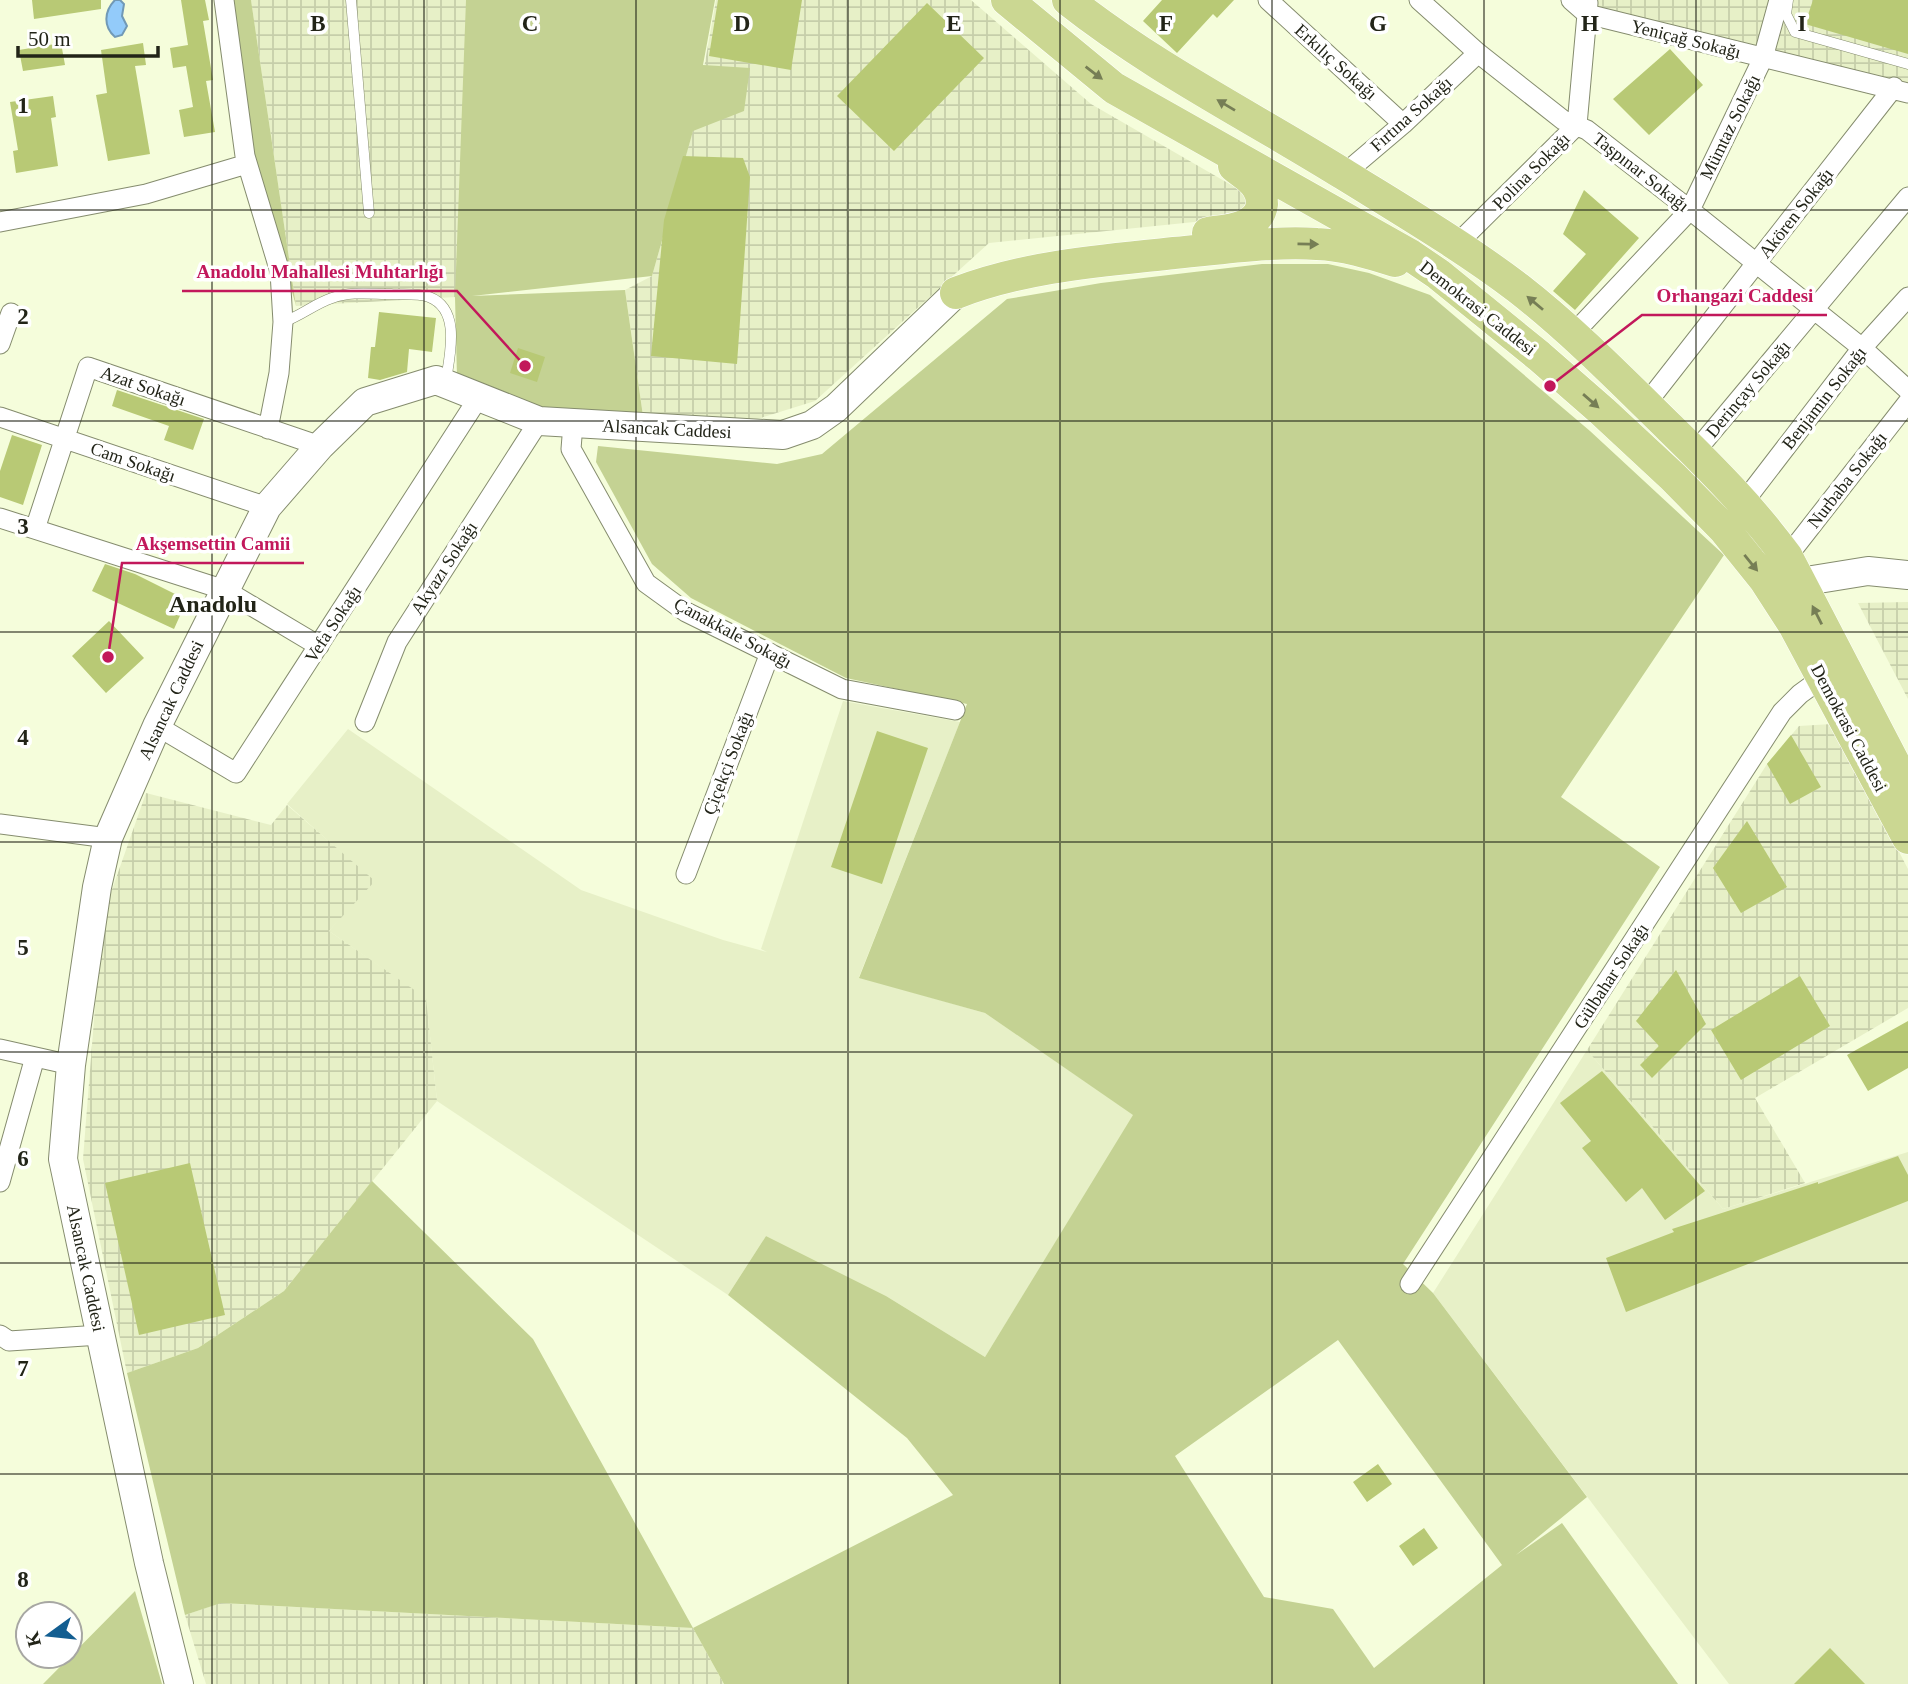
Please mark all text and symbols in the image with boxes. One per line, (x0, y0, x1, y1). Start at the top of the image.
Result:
text: B (310, 11, 326, 36)
text: C (522, 11, 538, 36)
text: D (734, 11, 750, 36)
text: E (946, 11, 962, 36)
text: F (1159, 11, 1173, 36)
text: G (1369, 11, 1387, 36)
text: H (1581, 11, 1599, 36)
text: I (1798, 11, 1807, 36)
scale bar (18, 14, 158, 58)
street label: Yeniçağ Sokağı (1629, 16, 1743, 62)
street label: Erkılıç Sokağı (1291, 20, 1381, 104)
text: 50 m (28, 27, 71, 51)
one-way arrow (1084, 65, 1102, 80)
street label: Mümtaz Sokağı (1696, 71, 1764, 183)
street label: Fırtına Sokağı (1366, 72, 1456, 156)
text: 1 (17, 93, 29, 118)
one-way arrow (1216, 99, 1235, 112)
street label: Polina Sokağı (1488, 128, 1574, 214)
street label: Taşpınar Sokağı (1589, 128, 1693, 216)
street label: Akören Sokağı (1755, 164, 1837, 262)
one-way arrow (1298, 238, 1320, 250)
callout: Anadolu Mahallesi Muhtarlığı (182, 251, 457, 291)
street label: Demokrasi Caddesi (1416, 257, 1540, 359)
text: Anadolu Mahallesi Muhtarlığı (196, 261, 444, 282)
callout: Orhangazi Caddesi (1642, 275, 1827, 315)
text: Orhangazi Caddesi (1657, 285, 1813, 306)
one-way arrow (1526, 295, 1544, 310)
text: 2 (17, 304, 29, 329)
street label: Derinçay Sokağı (1702, 336, 1794, 442)
street label: Benjamin Sokağı (1778, 343, 1870, 453)
street label: Azat Sokağı (98, 362, 188, 410)
one-way arrow (1583, 393, 1600, 408)
street label: Alsancak Caddesi (602, 416, 732, 442)
street label: Nurbaba Sokağı (1803, 428, 1891, 532)
street label: Cam Sokağı (88, 438, 178, 486)
text: 3 (17, 514, 29, 539)
street label: Akyazı Sokağı (407, 518, 481, 618)
callout: Akşemsettin Camii (122, 523, 304, 563)
text: Akşemsettin Camii (136, 533, 290, 554)
one-way arrow (1743, 554, 1758, 571)
street label: Vefa Sokağı (301, 582, 365, 666)
district label: Anadolu (169, 591, 257, 617)
street label: Çanakkale Sokağı (671, 594, 795, 672)
one-way arrow (1811, 605, 1822, 625)
street label: Alsancak Caddesi (135, 637, 207, 763)
street label: Demokrasi Caddesi (1807, 661, 1891, 795)
street label: Çiçekçi Sokağı (699, 708, 757, 818)
text: 4 (17, 725, 29, 750)
street label: Gülbahar Sokağı (1570, 920, 1652, 1032)
text: 5 (17, 935, 29, 960)
text: 6 (17, 1146, 29, 1171)
street label: Alsancak Caddesi (63, 1203, 109, 1333)
text: 7 (17, 1356, 29, 1381)
text: 8 (17, 1567, 29, 1592)
north arrow (14, 1600, 84, 1670)
text: K (21, 1629, 45, 1649)

